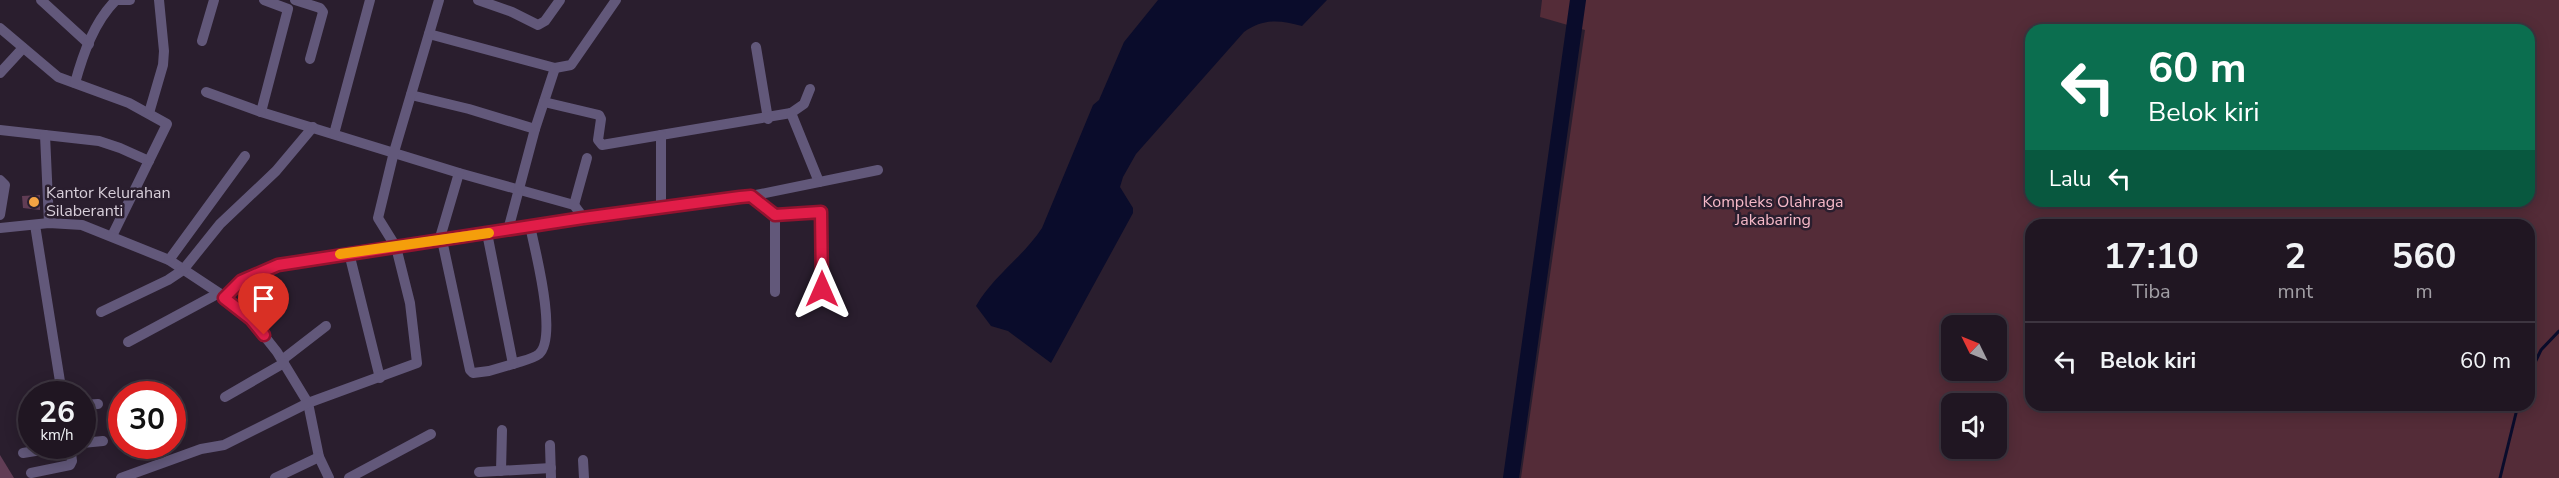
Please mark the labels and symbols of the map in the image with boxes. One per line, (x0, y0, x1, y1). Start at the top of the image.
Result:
place label: Kantor Kelurahan Silaberanti (46, 182, 171, 222)
park label: Kompleks Olahraga Jakabaring (1702, 191, 1844, 231)
marker: Kantor Kelurahan Silaberanti (27, 195, 41, 209)
position arrow (790, 257, 854, 321)
pin (238, 273, 289, 335)
north arrow (1941, 315, 2007, 381)
speed limit sign: 30 (108, 381, 186, 459)

